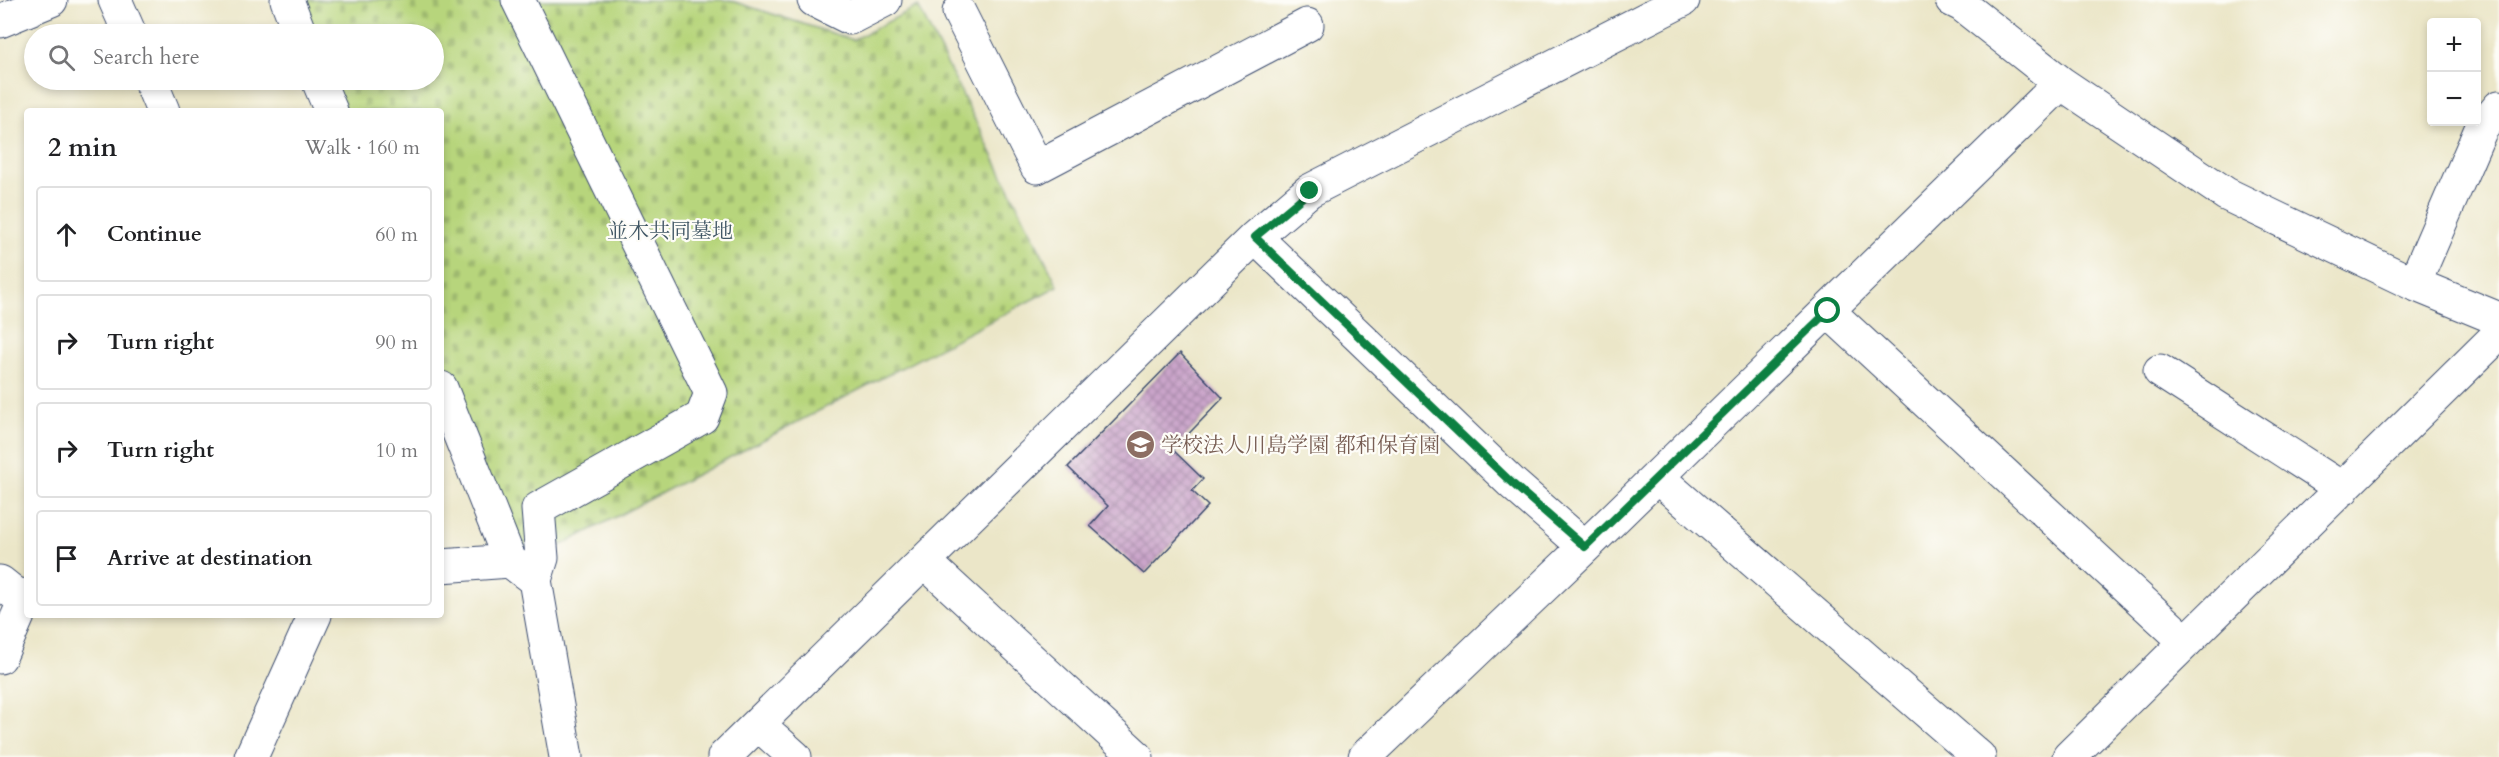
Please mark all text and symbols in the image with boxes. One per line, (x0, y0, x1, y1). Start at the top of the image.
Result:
map controls (2427, 18, 2481, 126)
button: + (2427, 18, 2481, 72)
search box (24, 24, 444, 90)
icon: search (45, 41, 78, 74)
text: Search here (93, 42, 200, 72)
button: − (2427, 72, 2481, 126)
text: 2 min (48, 130, 117, 165)
text: Walk · 160 m (305, 134, 420, 161)
route end (1296, 177, 1322, 203)
park label: 並木共同墓地 (607, 217, 733, 246)
icon: ahead (50, 218, 83, 251)
text: Continue (107, 219, 202, 249)
text: 60 m (375, 221, 418, 248)
route start (1814, 297, 1840, 323)
icon: right (50, 326, 83, 359)
text: Turn right (107, 327, 214, 357)
text: 90 m (375, 329, 418, 356)
school or university icon: 学校法人川島学園 都和保育園 (1124, 429, 1156, 461)
place label: 学校法人川島学園 都和保育園 (1161, 431, 1440, 460)
icon: right (50, 434, 83, 467)
text: Turn right (107, 435, 214, 465)
text: 10 m (375, 437, 418, 464)
icon: arrive (50, 542, 83, 575)
text: Arrive at destination (107, 543, 312, 573)

